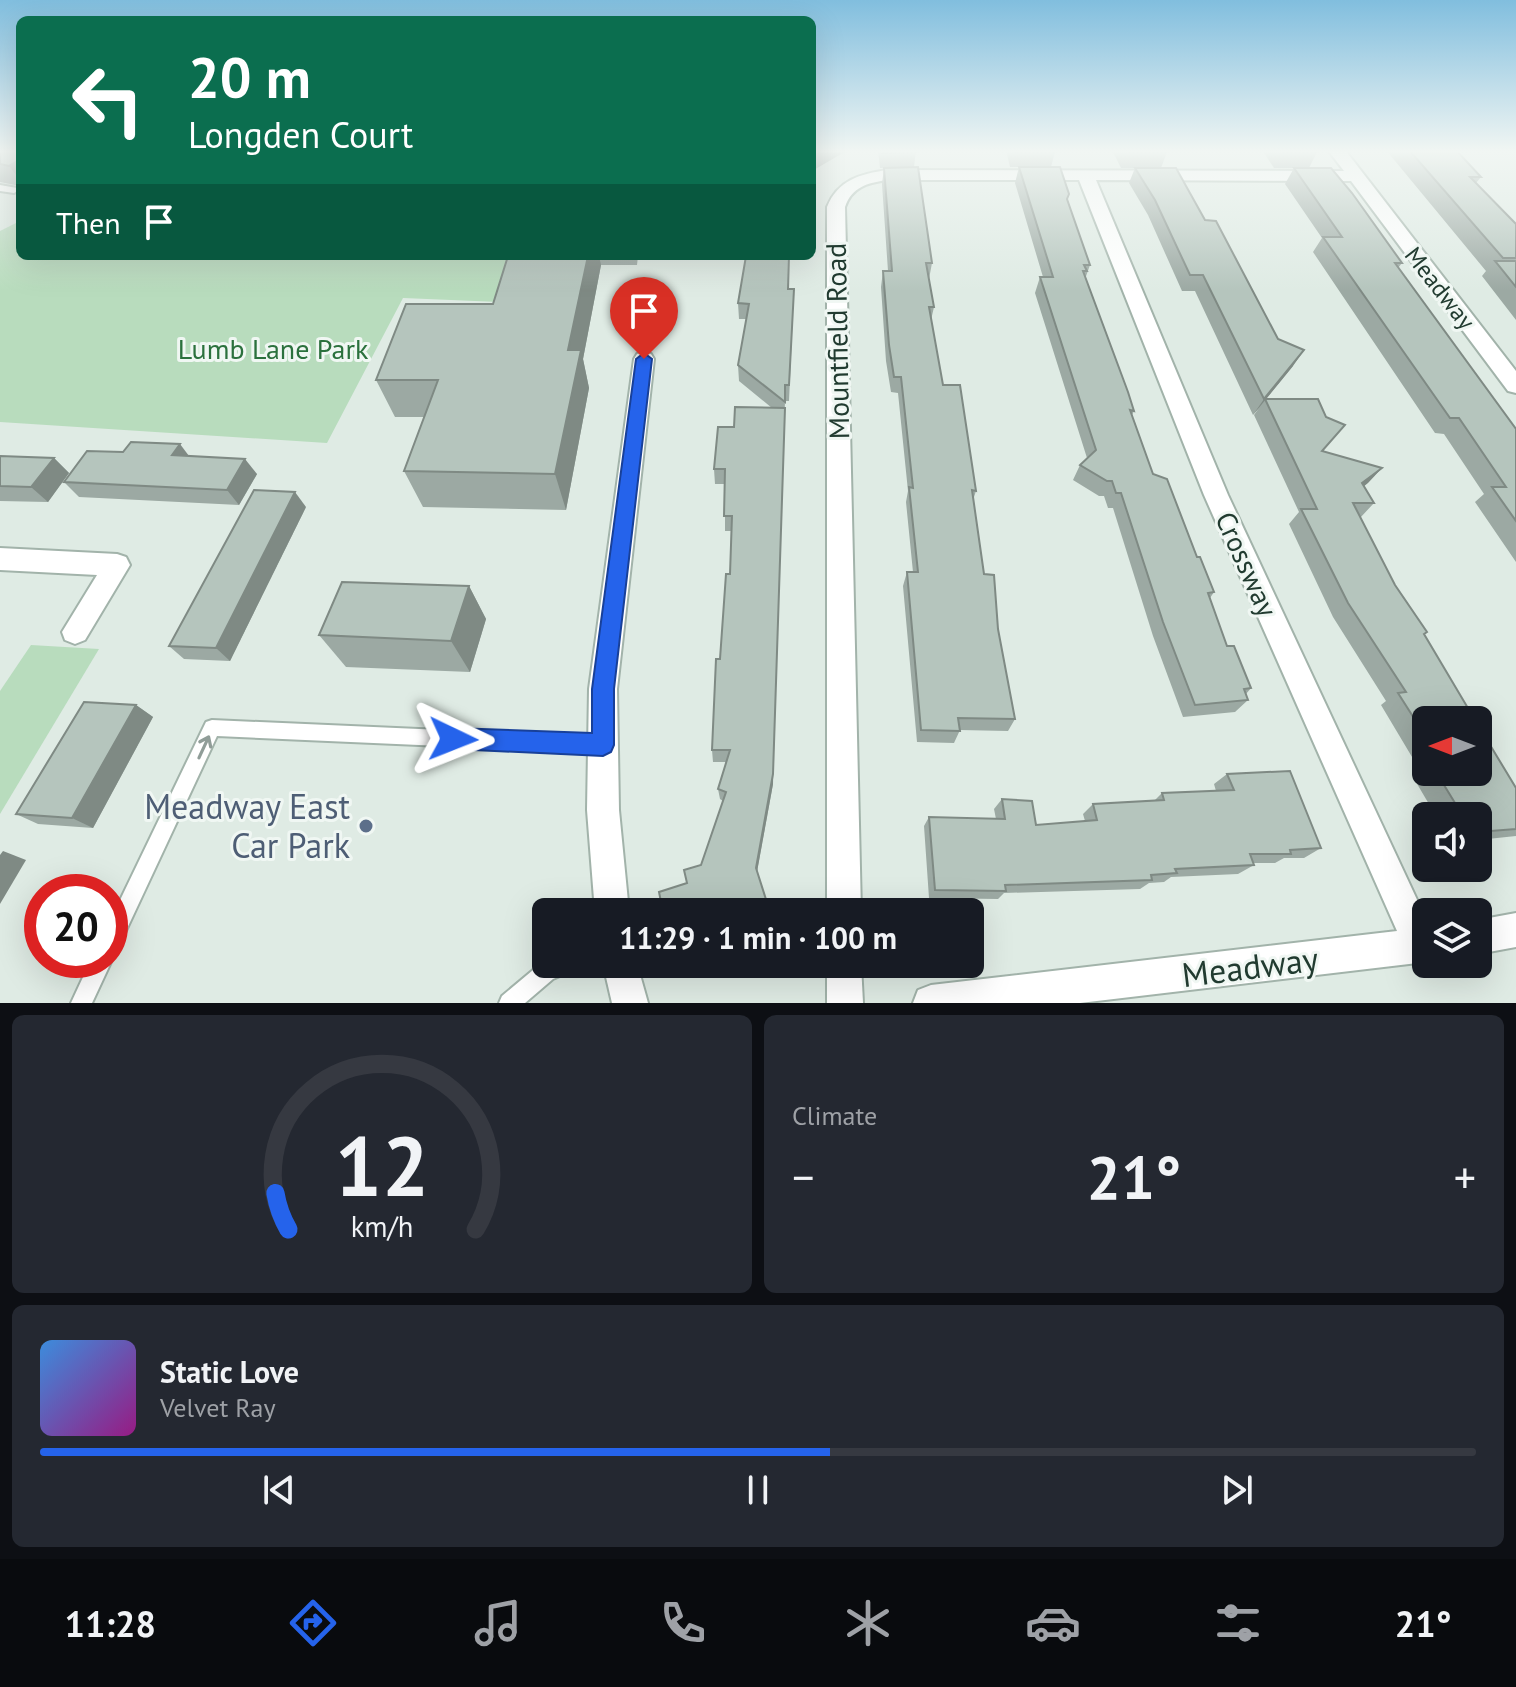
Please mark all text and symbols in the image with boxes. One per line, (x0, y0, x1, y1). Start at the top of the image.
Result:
text: 20 m (188, 41, 311, 113)
icon: left (56, 48, 160, 152)
text: Longden Court (188, 111, 413, 158)
icon: arrive (137, 200, 181, 244)
text: Then (56, 203, 121, 242)
street label: Meadway (1398, 240, 1482, 336)
street label: Mountfield Road (817, 242, 857, 440)
pin (610, 277, 678, 359)
icon: arrive (622, 289, 666, 333)
park label: Lumb Lane Park (178, 330, 369, 367)
street label: Crossway (1207, 506, 1287, 622)
position arrow (411, 697, 495, 781)
north arrow (1412, 706, 1492, 786)
map controls (1412, 706, 1492, 978)
one-way arrow (197, 735, 212, 759)
place label: Meadway East Car Park (144, 784, 350, 867)
button: sound (1412, 802, 1492, 882)
marker: Meadway East Car Park (357, 817, 375, 835)
speed limit sign: 20 (24, 874, 128, 978)
button: layers (1412, 898, 1492, 978)
text: 11:29 · 1 min · 100 m (619, 918, 897, 957)
street label: Meadway (1179, 936, 1321, 996)
text: Climate (792, 1099, 877, 1132)
text: 12 (335, 1111, 429, 1219)
text: 21° (1087, 1138, 1181, 1216)
text: − (792, 1148, 814, 1205)
text: + (1454, 1148, 1476, 1205)
text: km/h (351, 1208, 413, 1245)
text: Static Love (160, 1352, 299, 1391)
text: Velvet Ray (160, 1391, 276, 1424)
icon: previous (257, 1468, 301, 1512)
icon: pause (736, 1468, 780, 1512)
icon: next (1215, 1468, 1259, 1512)
icon: directions (285, 1595, 341, 1651)
icon: music (470, 1595, 526, 1651)
icon: phone (655, 1595, 711, 1651)
icon: climate (840, 1595, 896, 1651)
icon: car (1025, 1595, 1081, 1651)
icon: filters (1210, 1595, 1266, 1651)
text: 11:28 (65, 1600, 156, 1647)
text: 21° (1395, 1600, 1451, 1647)

